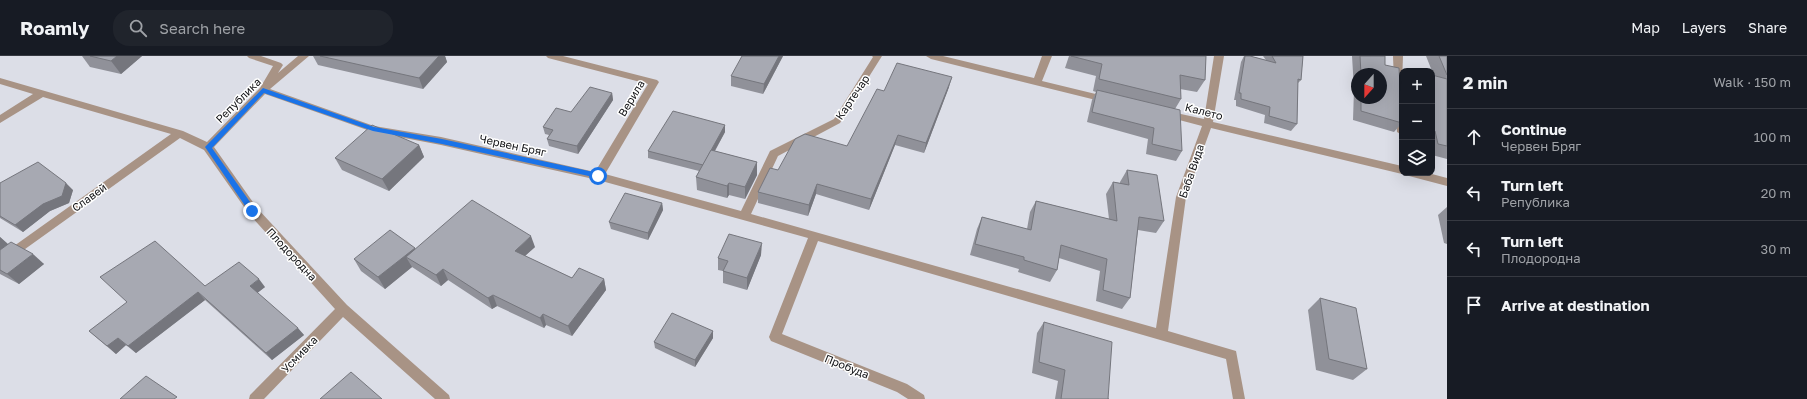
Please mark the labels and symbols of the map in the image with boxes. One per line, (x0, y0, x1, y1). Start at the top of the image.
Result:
north arrow (1351, 68, 1387, 104)
street label: Картечар (832, 72, 872, 122)
street label: Република (213, 75, 263, 125)
street label: Верила (615, 78, 647, 118)
street label: Калето (1184, 100, 1225, 122)
street label: Червен Бряг (478, 132, 548, 158)
street label: Баба Вида (1176, 142, 1206, 200)
route start (589, 167, 607, 185)
street label: Славей (69, 180, 109, 214)
route end (243, 202, 261, 220)
street label: Плодородна (264, 225, 320, 283)
street label: Усмивка (278, 333, 320, 375)
street label: Пробуда (823, 351, 871, 381)

